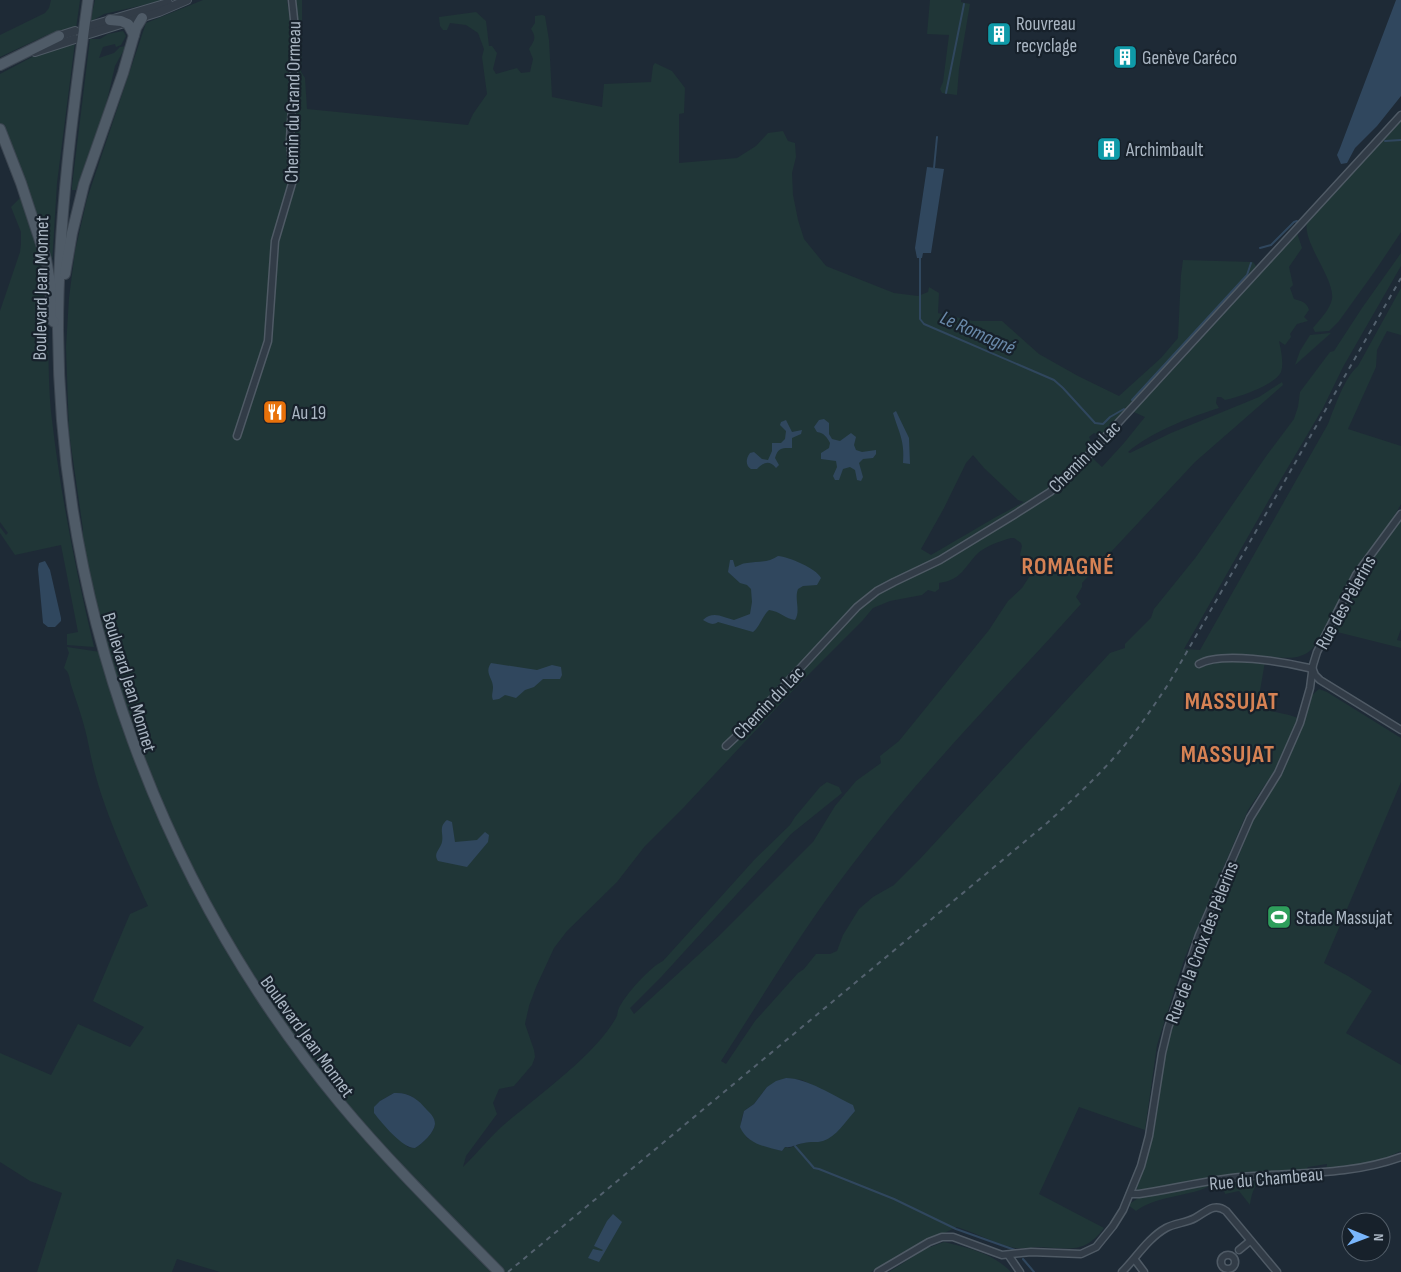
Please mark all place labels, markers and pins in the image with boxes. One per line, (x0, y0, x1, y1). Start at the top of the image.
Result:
place label: Rouvreau recyclage (1016, 13, 1077, 58)
building icon: Rouvreau recyclage (986, 21, 1012, 47)
building icon: Genève Caréco (1112, 44, 1138, 70)
place label: Genève Caréco (1142, 47, 1237, 70)
building icon: Archimbault (1096, 136, 1122, 162)
place label: Archimbault (1125, 139, 1204, 162)
restaurant icon: Au 19 (262, 399, 288, 425)
place label: Au 19 (291, 402, 326, 425)
sports icon: Stade Massujat (1266, 904, 1292, 930)
place label: Stade Massujat (1296, 907, 1392, 930)

